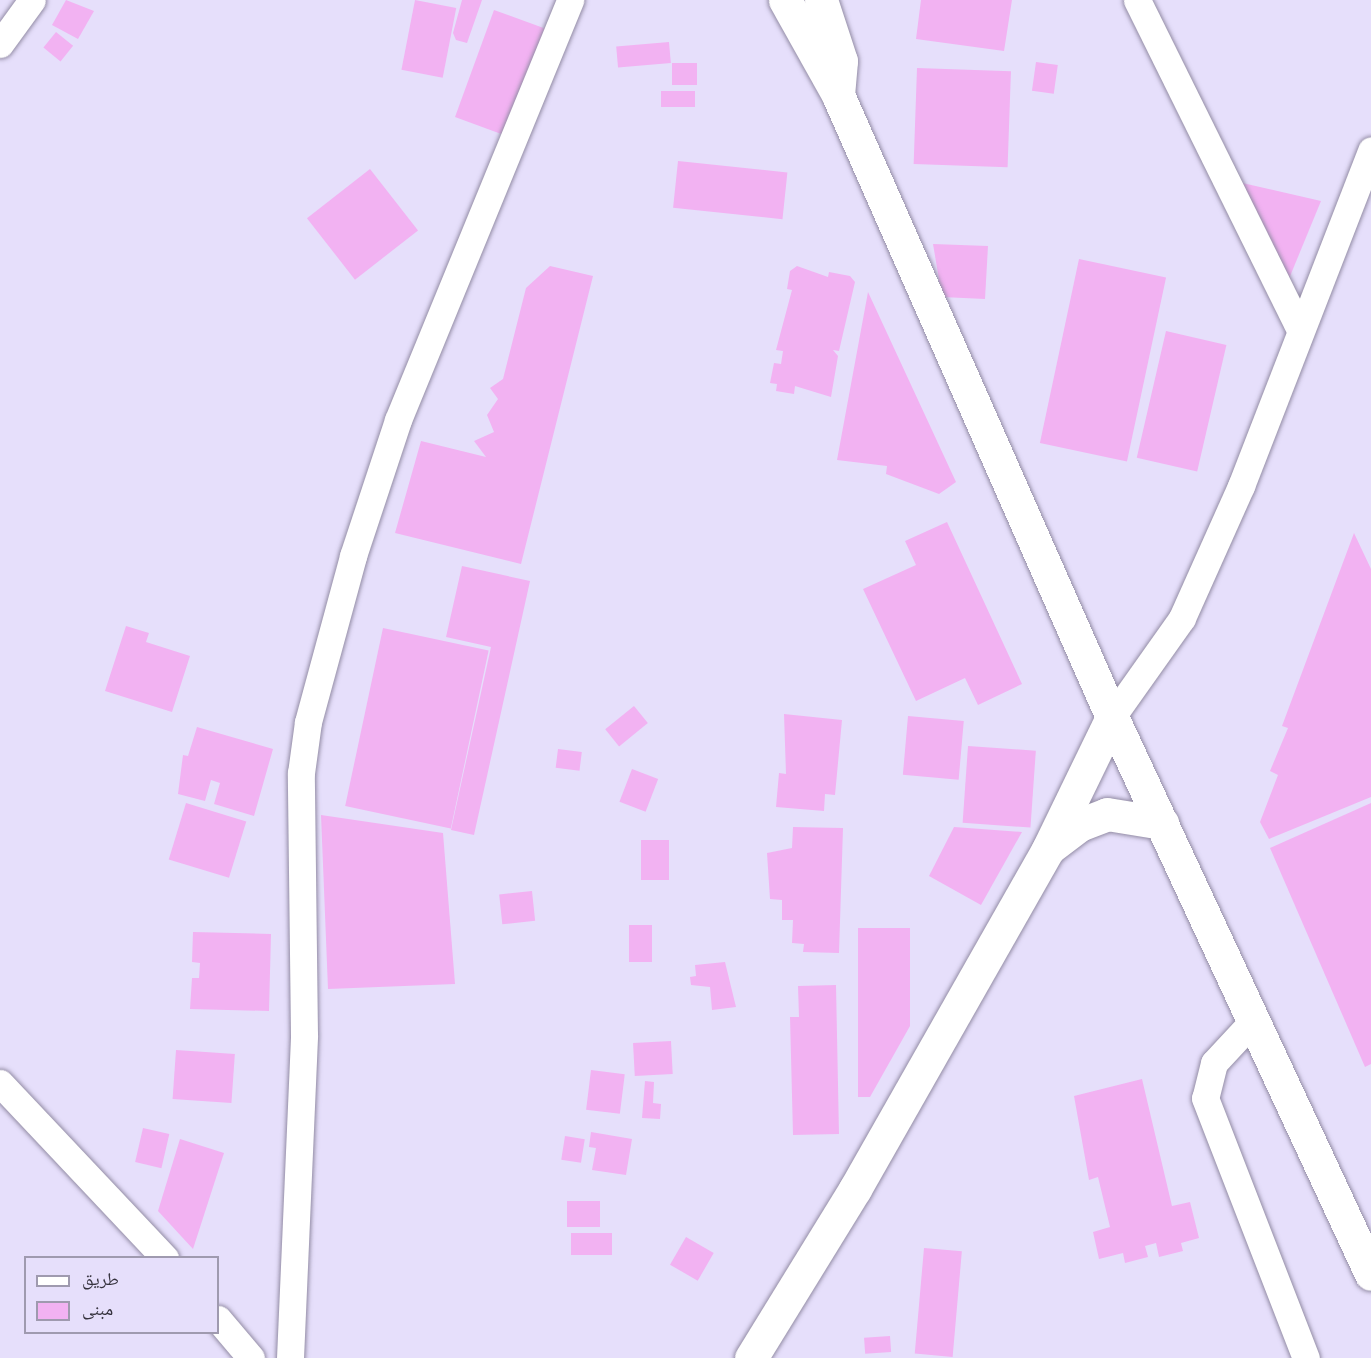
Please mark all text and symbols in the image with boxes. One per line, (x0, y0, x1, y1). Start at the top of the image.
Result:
legend (24, 1256, 219, 1334)
text: طريق (82, 1266, 119, 1291)
text: مبنى (82, 1296, 113, 1321)

